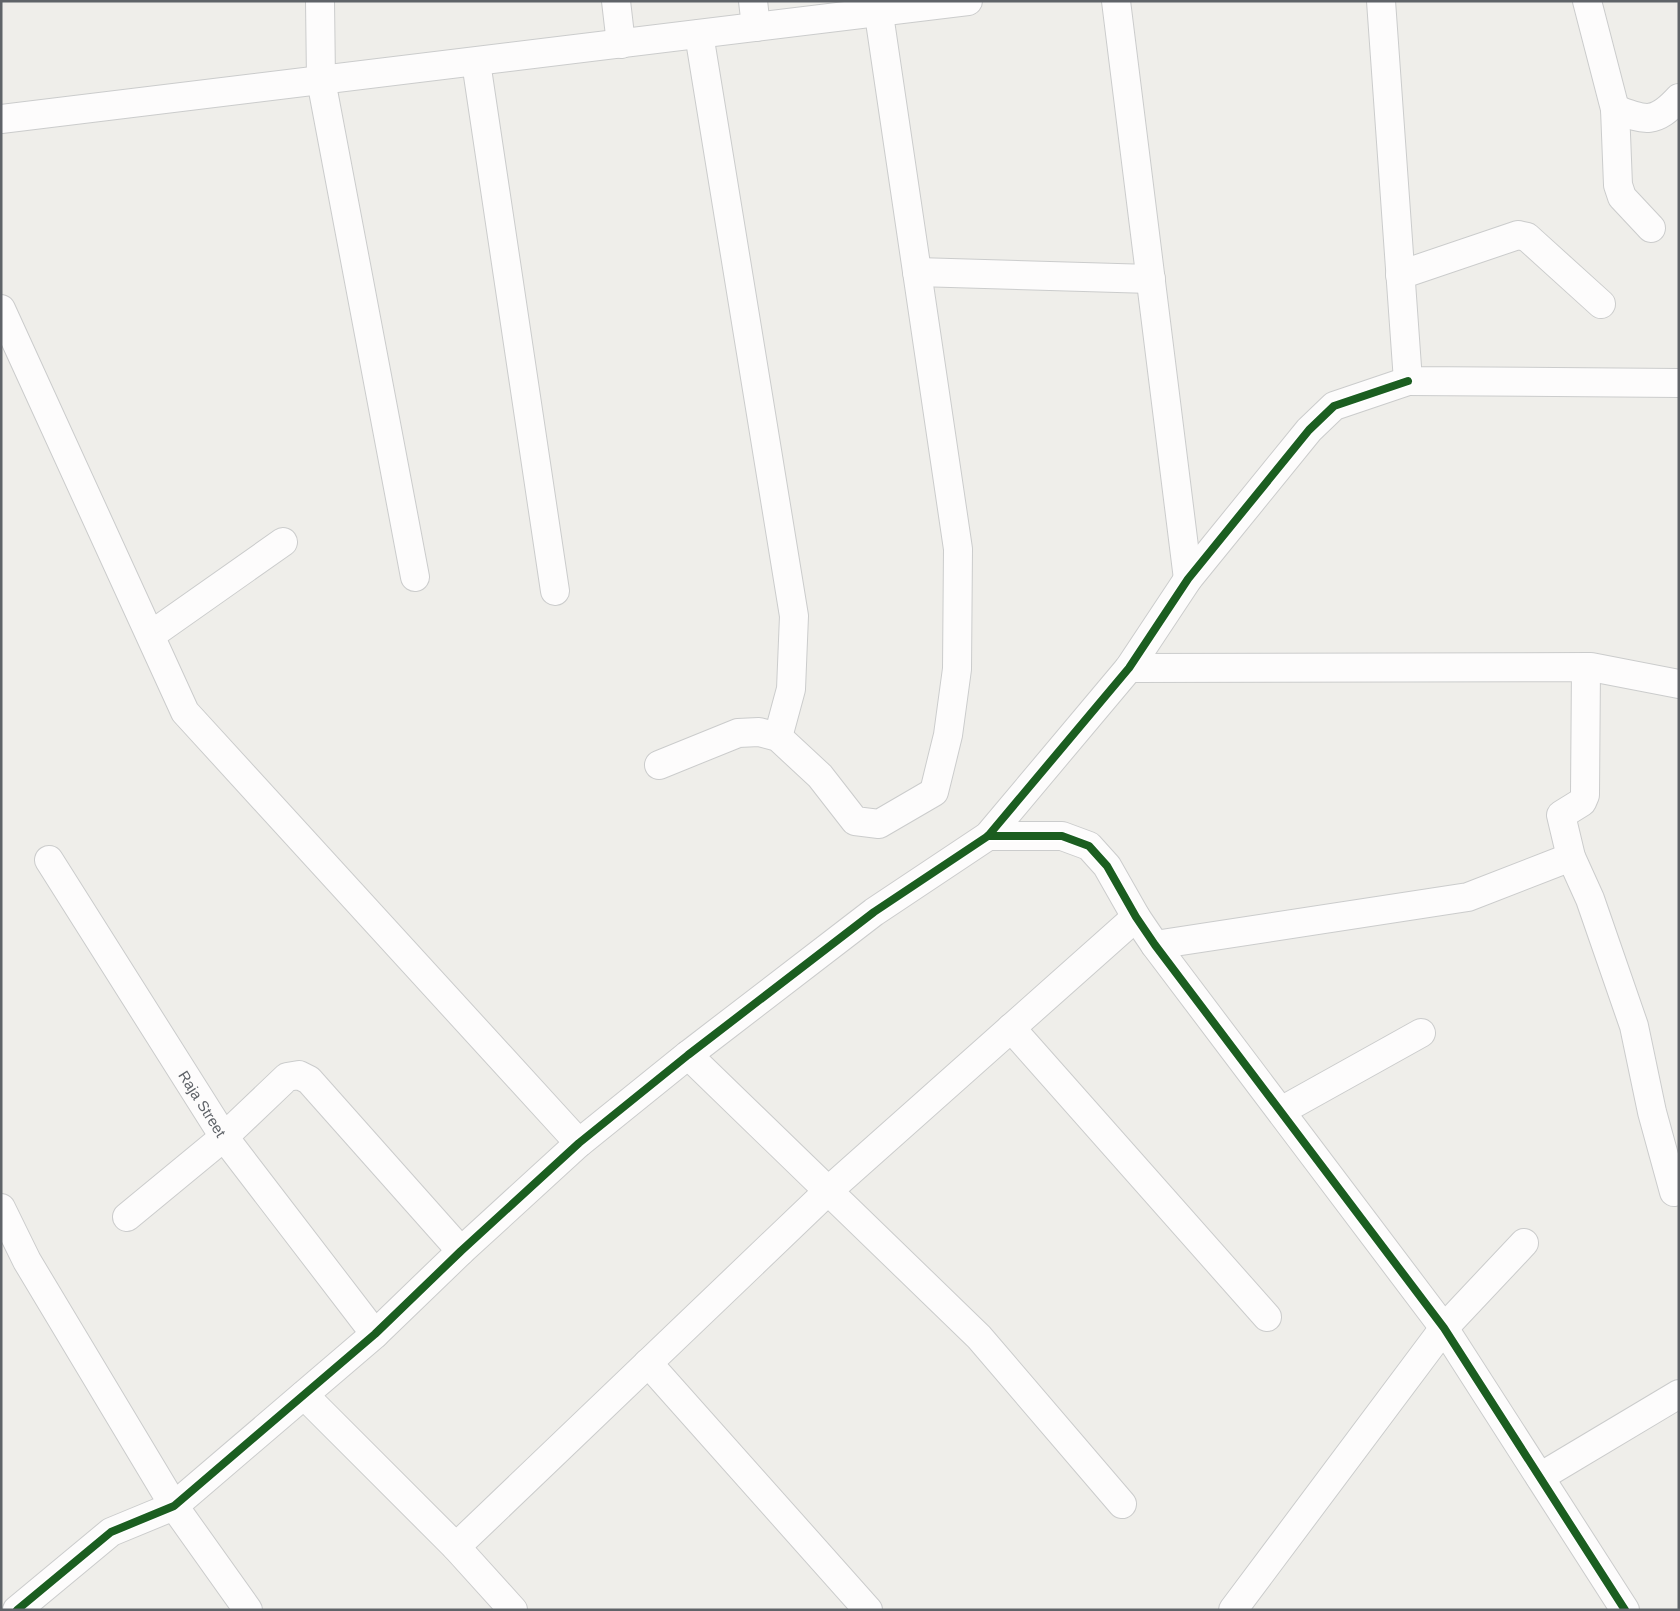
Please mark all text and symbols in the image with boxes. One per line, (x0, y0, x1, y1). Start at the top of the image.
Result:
street label: Raja Street (176, 1067, 231, 1140)

